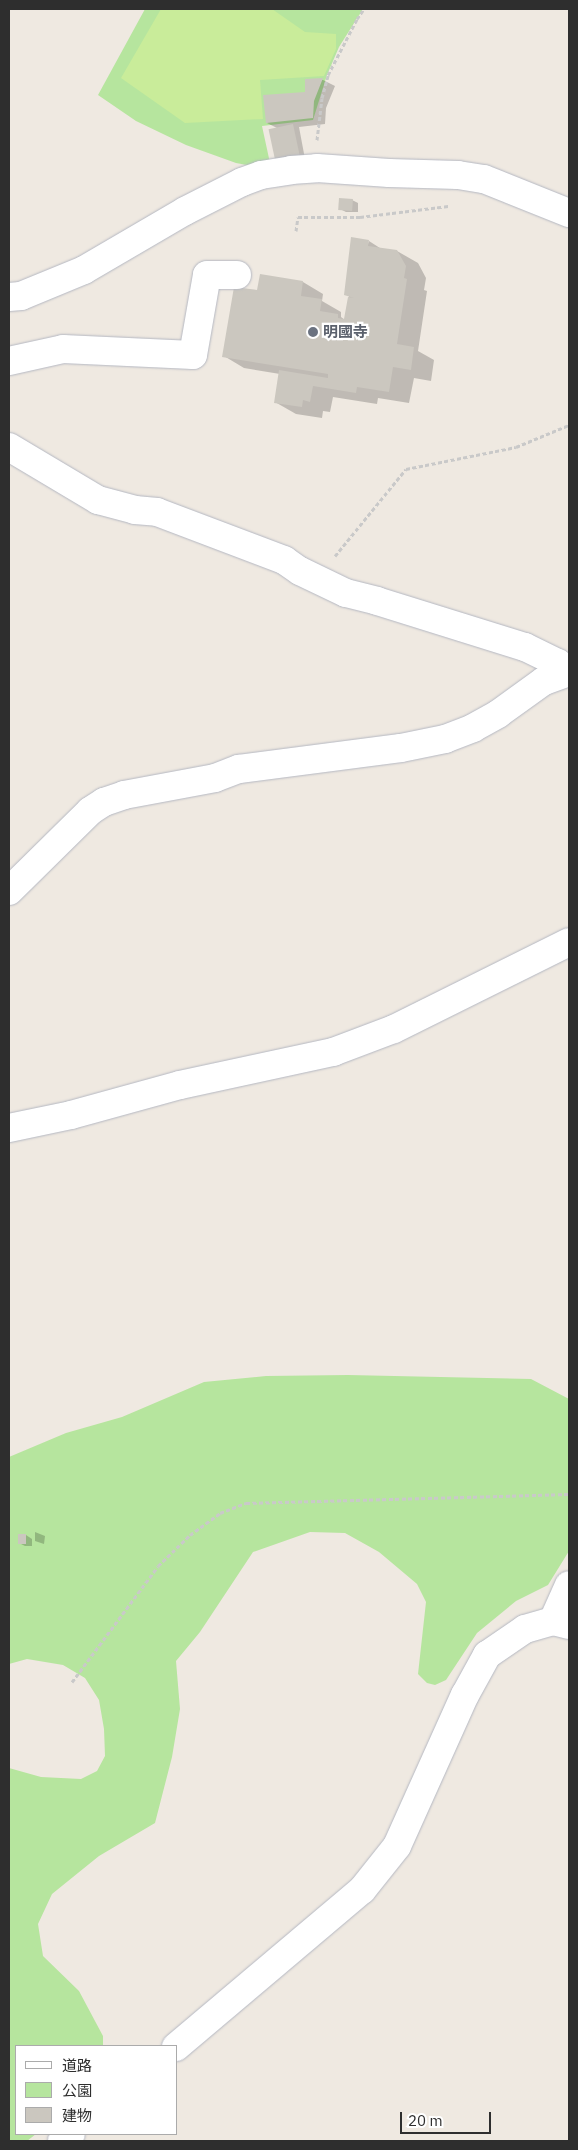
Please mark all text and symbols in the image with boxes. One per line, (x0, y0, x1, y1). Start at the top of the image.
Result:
place label: 明國寺 (323, 323, 368, 341)
marker: 明國寺 (307, 326, 319, 338)
legend (15, 2045, 178, 2135)
text: 道路 (62, 2056, 92, 2075)
text: 公園 (62, 2081, 92, 2100)
scale bar (403, 2102, 494, 2134)
text: 建物 (62, 2106, 92, 2125)
text: 20 m (408, 2111, 443, 2130)

